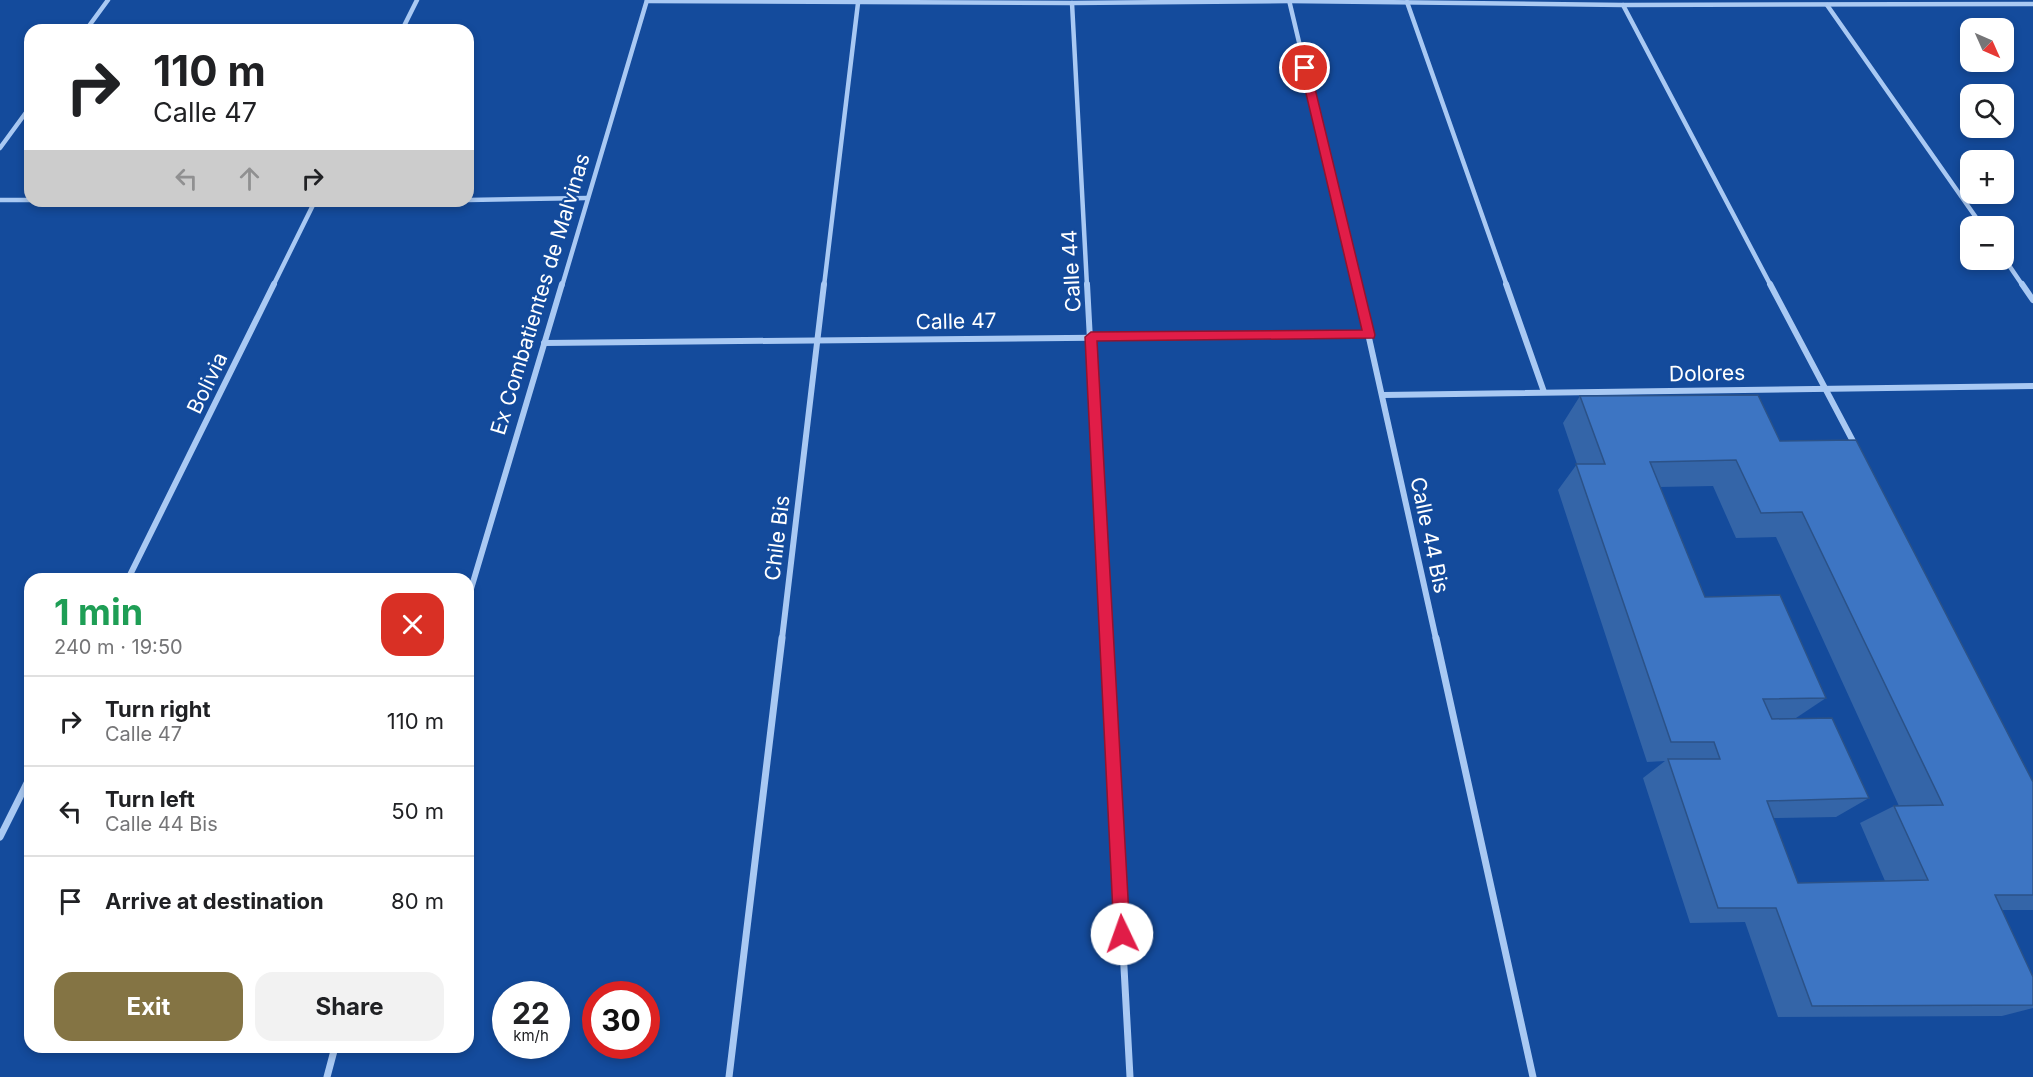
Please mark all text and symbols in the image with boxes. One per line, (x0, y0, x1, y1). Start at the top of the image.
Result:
north arrow (1960, 18, 2014, 72)
map controls (1960, 18, 2014, 270)
pin (1279, 42, 1330, 93)
text: 110 m (153, 45, 266, 96)
icon: right (54, 48, 132, 126)
icon: arrive (1288, 51, 1321, 84)
button: search (1960, 84, 2014, 138)
text: Calle 47 (153, 96, 257, 129)
street label: Ex Combatientes de Malvinas (485, 150, 595, 438)
button: + (1960, 150, 2014, 204)
icon: left (170, 162, 203, 195)
icon: ahead (233, 162, 266, 195)
icon: right (296, 162, 329, 195)
button: − (1960, 216, 2014, 270)
street label: Calle 44 (1056, 229, 1086, 313)
street label: Calle 47 (915, 308, 997, 334)
street label: Bolivia (181, 348, 233, 418)
street label: Dolores (1669, 360, 1745, 386)
street label: Calle 44 Bis (1405, 474, 1455, 596)
street label: Chile Bis (759, 494, 795, 582)
text: 1 min (54, 590, 143, 634)
button: close (381, 593, 444, 656)
text: 240 m · 19:50 (54, 635, 183, 659)
text: Turn right (105, 696, 211, 722)
icon: right (54, 705, 87, 738)
text: 110 m (387, 708, 444, 734)
text: Calle 47 (105, 722, 182, 746)
text: Turn left (105, 786, 195, 812)
icon: left (54, 795, 87, 828)
text: 50 m (391, 798, 444, 824)
text: Calle 44 Bis (105, 812, 218, 836)
icon: arrive (54, 885, 87, 918)
text: Arrive at destination (105, 888, 324, 914)
text: 80 m (391, 888, 444, 914)
position arrow (1090, 902, 1154, 966)
button: Exit (54, 972, 243, 1041)
button: Share (255, 972, 444, 1041)
speed limit sign: 30 (582, 981, 660, 1059)
text: 22 (512, 995, 550, 1031)
text: km/h (513, 1026, 549, 1045)

